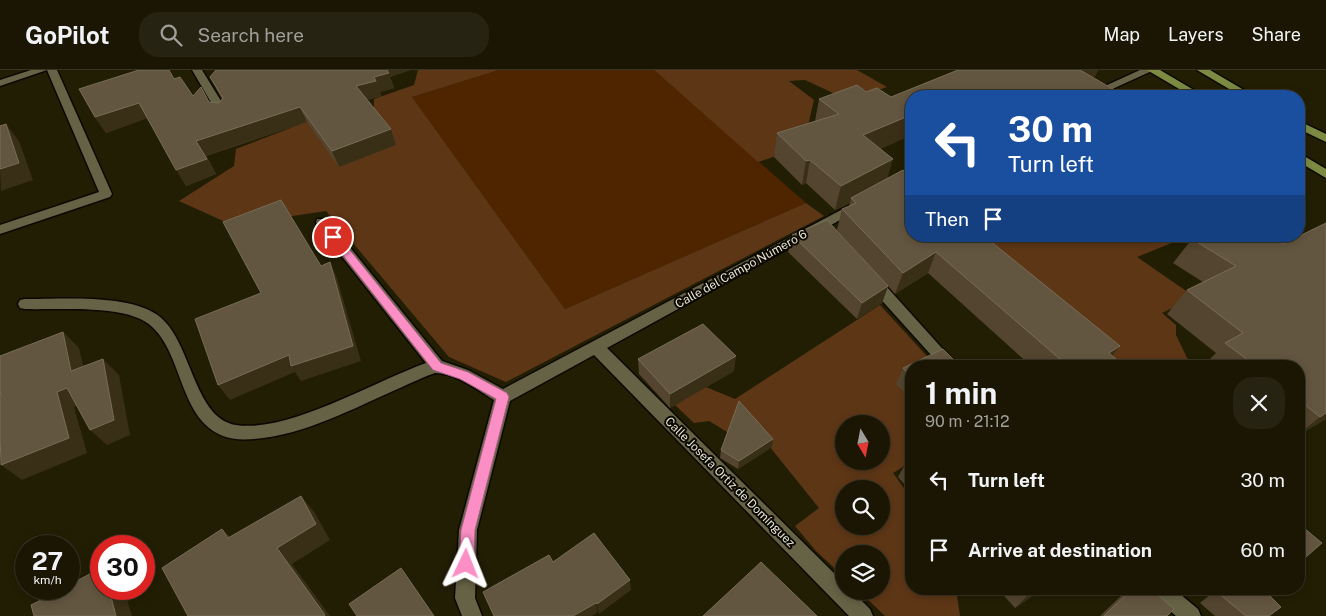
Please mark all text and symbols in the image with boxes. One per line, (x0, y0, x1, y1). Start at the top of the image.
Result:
search box (139, 12, 489, 57)
text: GoPilot (25, 21, 109, 49)
icon: search (157, 21, 185, 49)
text: Search here (197, 24, 304, 46)
text: Map (1104, 24, 1140, 45)
text: Layers (1168, 24, 1224, 45)
text: Share (1252, 24, 1301, 45)
text: 30 m (1008, 109, 1093, 150)
icon: left (925, 110, 990, 175)
text: Turn left (1008, 151, 1094, 177)
icon: arrive (979, 205, 1007, 233)
text: Then (925, 208, 969, 230)
pin (312, 216, 354, 258)
icon: arrive (319, 223, 347, 251)
street label: Calle del Campo Número 6 (673, 227, 809, 311)
text: 1 min (925, 375, 997, 411)
button: close (1233, 377, 1285, 429)
text: 90 m · 21:12 (925, 412, 1009, 431)
street label: Calle Josefa Ortiz de Domínguez (662, 414, 798, 550)
north arrow (835, 415, 890, 470)
map controls (835, 415, 890, 600)
icon: left (925, 466, 953, 494)
text: Turn left (968, 469, 1045, 491)
text: 30 m (1240, 469, 1285, 491)
button: search (835, 480, 890, 535)
speed limit sign: 30 (90, 535, 155, 600)
icon: arrive (925, 536, 953, 564)
position arrow (439, 537, 491, 589)
text: Arrive at destination (968, 539, 1152, 561)
text: 60 m (1241, 539, 1285, 561)
button: layers (835, 545, 890, 600)
text: 27 (32, 546, 63, 576)
text: km/h (33, 573, 62, 587)

